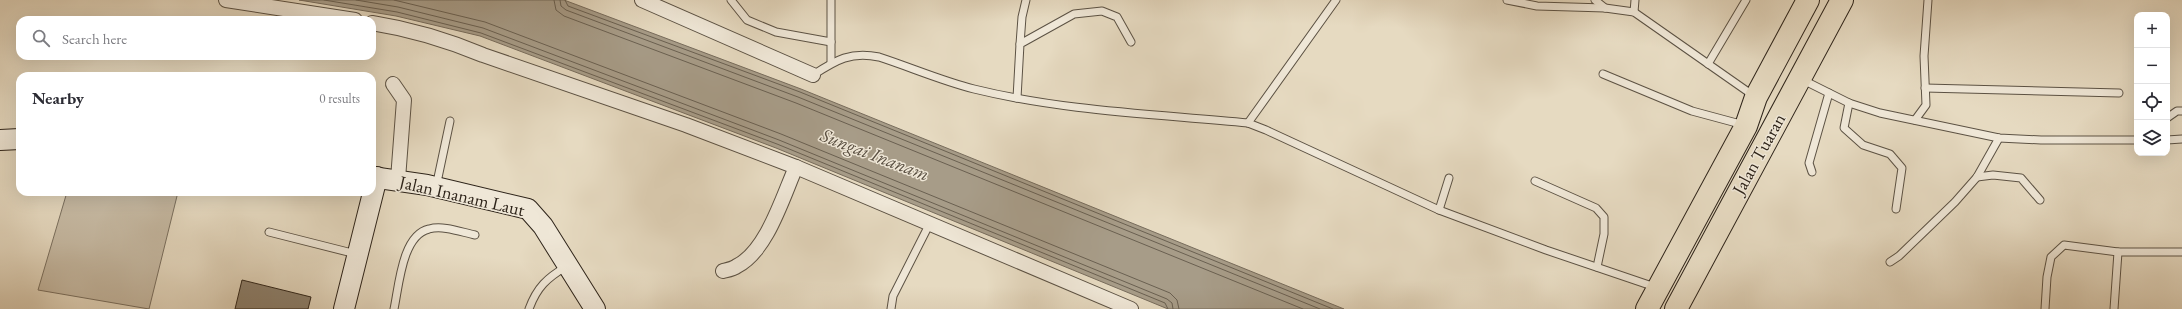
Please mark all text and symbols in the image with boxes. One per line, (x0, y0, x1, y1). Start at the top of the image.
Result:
map controls (2134, 12, 2170, 156)
button: + (2134, 12, 2170, 48)
search box (16, 16, 376, 60)
icon: search (30, 27, 52, 49)
text: Search here (62, 29, 127, 48)
button: − (2134, 48, 2170, 84)
button: locate (2134, 84, 2170, 120)
text: Nearby (32, 87, 84, 109)
text: 0 results (319, 90, 360, 107)
street label: Jalan Tuaran (1726, 109, 1791, 200)
button: layers (2134, 120, 2170, 156)
water label: Sungai Inanam (816, 122, 932, 187)
street label: Jalan Inanam Laut (395, 169, 527, 221)

